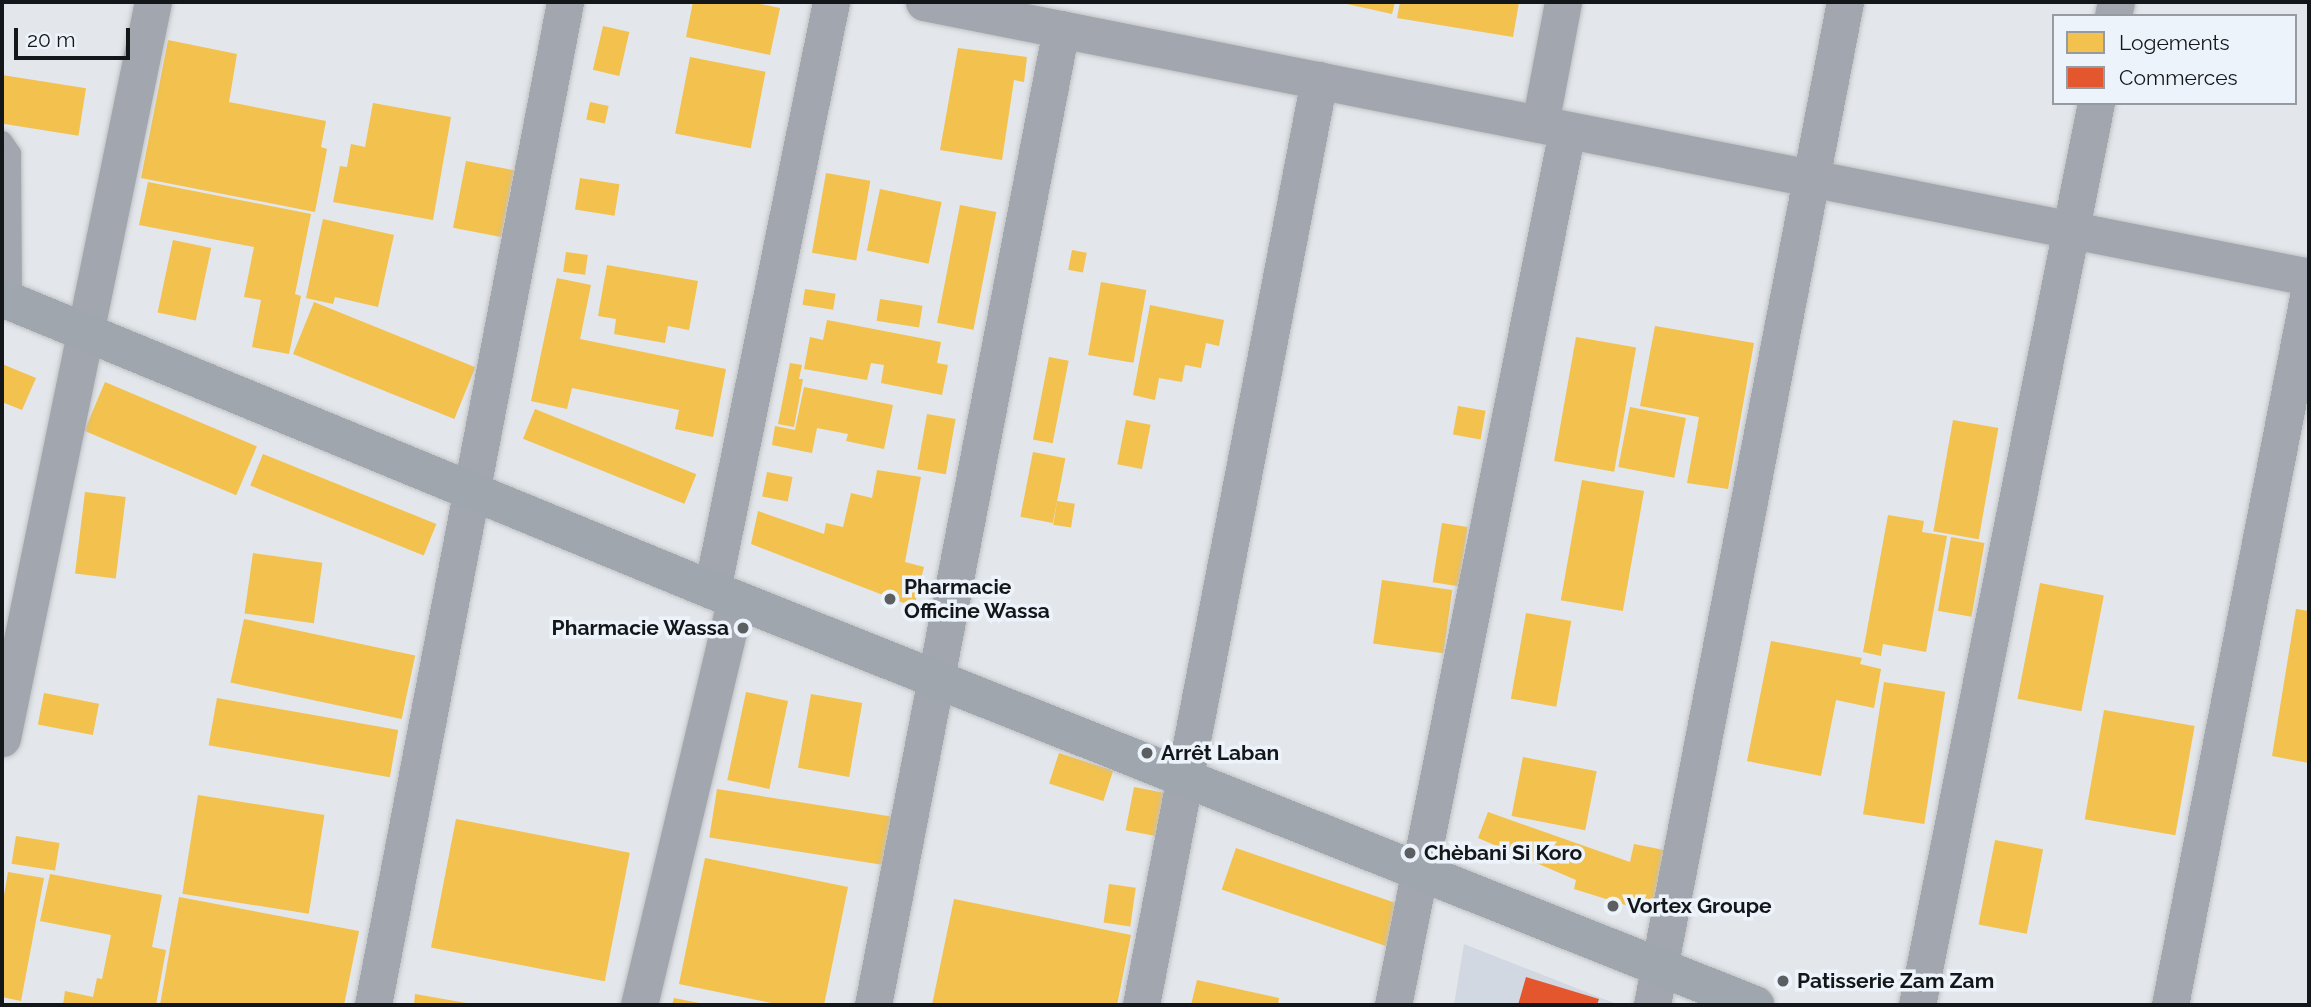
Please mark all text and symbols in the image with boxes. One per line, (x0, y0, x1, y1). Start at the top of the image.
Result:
scale bar (18, 14, 133, 58)
legend (2052, 14, 2297, 105)
text: 20 m (27, 27, 75, 52)
text: Logements (2119, 30, 2230, 55)
text: Commerces (2119, 65, 2238, 90)
place label: Pharmacie Officine Wassa (904, 574, 1051, 624)
marker: Pharmacie Officine Wassa (882, 591, 898, 607)
place label: Pharmacie Wassa (551, 615, 729, 641)
marker: Pharmacie Wassa (735, 620, 751, 636)
place label: Arrêt Laban (1161, 740, 1279, 766)
marker: Arrêt Laban (1139, 745, 1155, 761)
place label: Chèbani Si Koro (1424, 840, 1582, 866)
marker: Chèbani Si Koro (1402, 845, 1418, 861)
place label: Vortex Groupe (1627, 893, 1772, 919)
marker: Vortex Groupe (1605, 898, 1621, 914)
place label: Patisserie Zam Zam (1797, 968, 1994, 994)
marker: Patisserie Zam Zam (1775, 973, 1791, 989)

